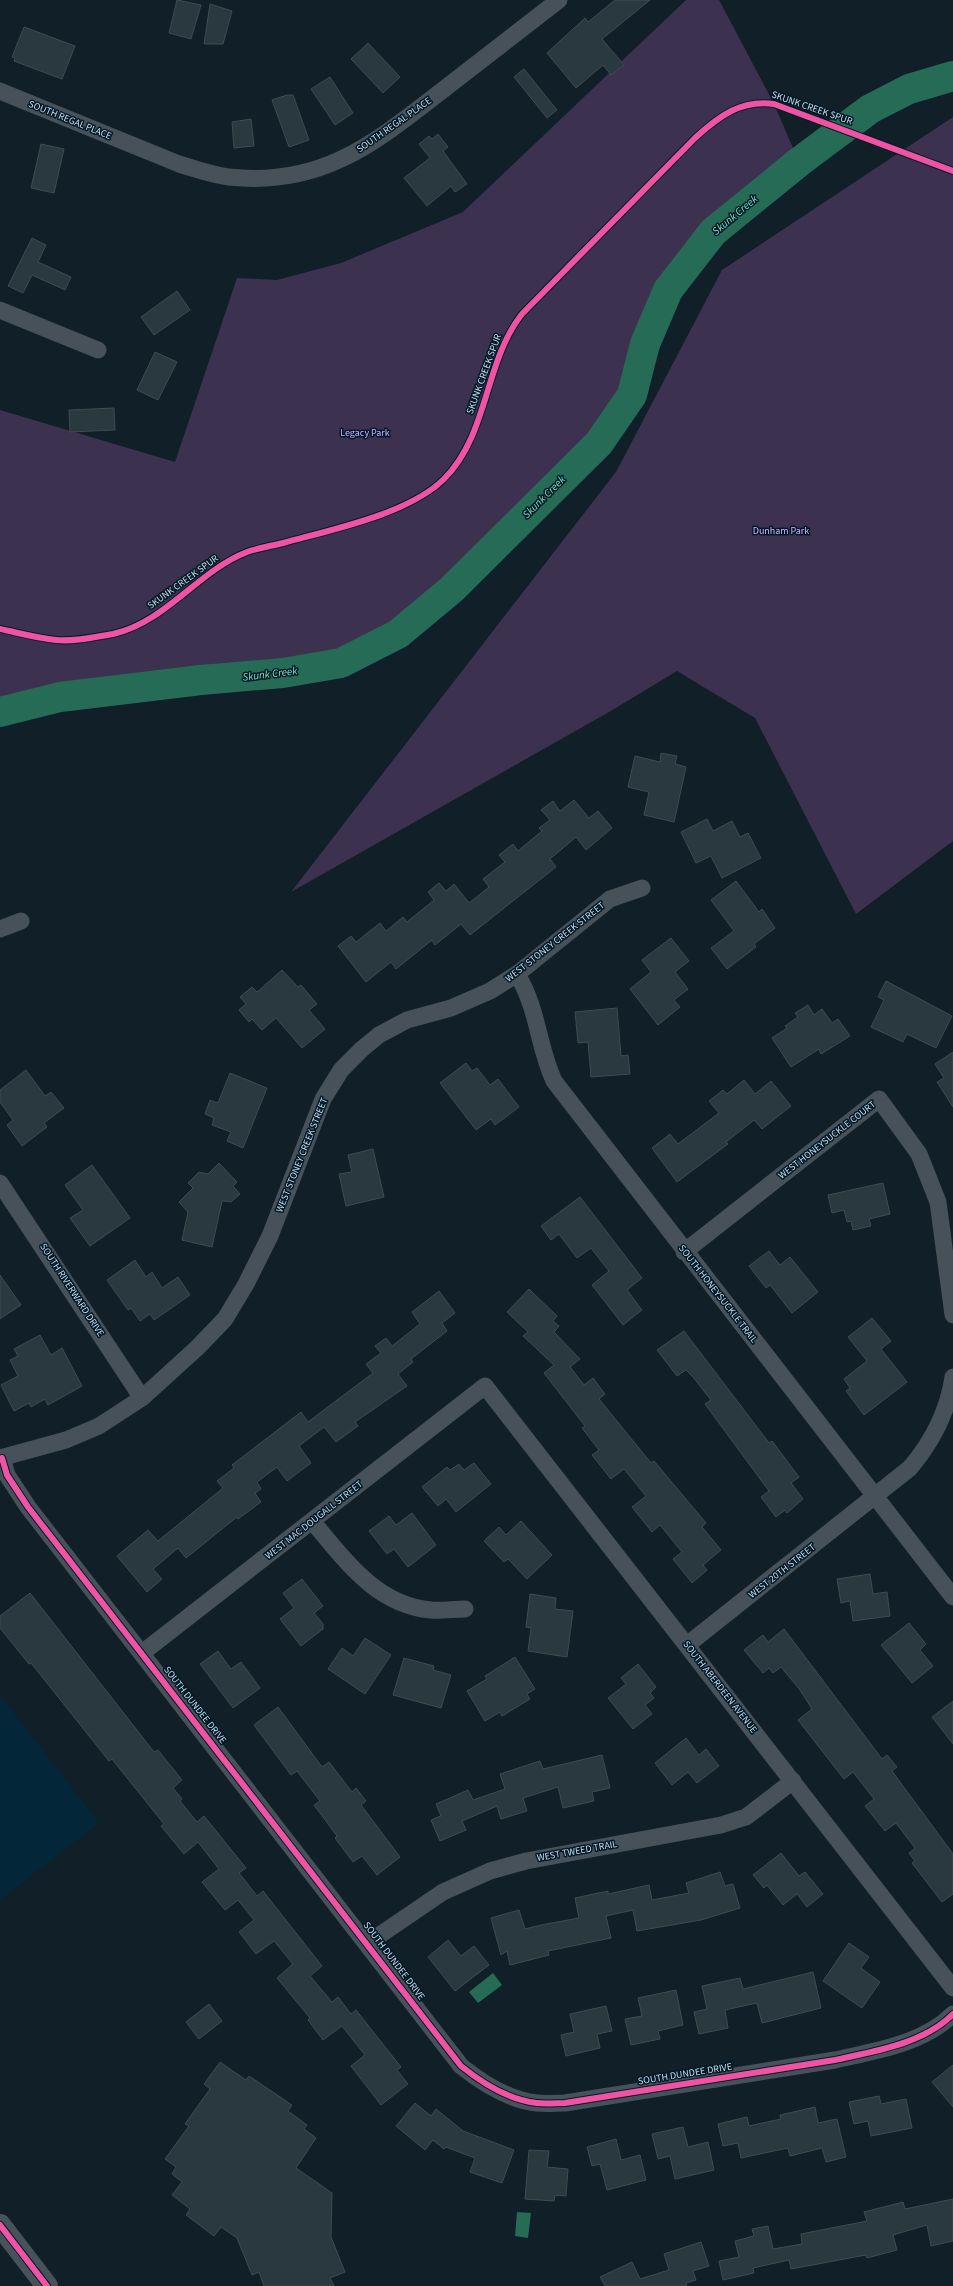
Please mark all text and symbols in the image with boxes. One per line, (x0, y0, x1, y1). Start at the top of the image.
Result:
street label: SKUNK CREEK SPUR (770, 88, 855, 128)
street label: SOUTH REGAL PLACE (354, 94, 434, 156)
street label: SOUTH REGAL PLACE (26, 97, 114, 143)
water label: Skunk Creek (709, 191, 762, 238)
street label: SKUNK CREEK SPUR (463, 332, 505, 416)
park label: Legacy Park (340, 426, 390, 440)
water label: Skunk Creek (519, 472, 569, 522)
park label: Dunham Park (753, 524, 809, 538)
street label: SKUNK CREEK SPUR (145, 551, 222, 613)
water label: Skunk Creek (242, 663, 299, 685)
street label: WEST STONEY CREEK STREET (502, 898, 608, 985)
street label: WEST STONEY CREEK STREET (272, 1095, 332, 1215)
street label: WEST HONEYSUCKLE COURT (775, 1097, 879, 1182)
street label: SOUTH RIVERWARD DRIVE (36, 1241, 108, 1339)
street label: SOUTH HONEYSUCKLE TRAIL (675, 1242, 761, 1346)
street label: WEST MAC DOUGALL STREET (262, 1477, 366, 1563)
street label: WEST 20TH STREET (746, 1540, 819, 1602)
street label: SOUTH ABERDEEN AVENUE (679, 1638, 761, 1736)
street label: SOUTH DUNDEE DRIVE (160, 1663, 230, 1747)
street label: WEST TWEED TRAIL (536, 1837, 618, 1865)
street label: SOUTH DUNDEE DRIVE (360, 1919, 428, 2003)
street label: SOUTH DUNDEE DRIVE (637, 2060, 733, 2088)

